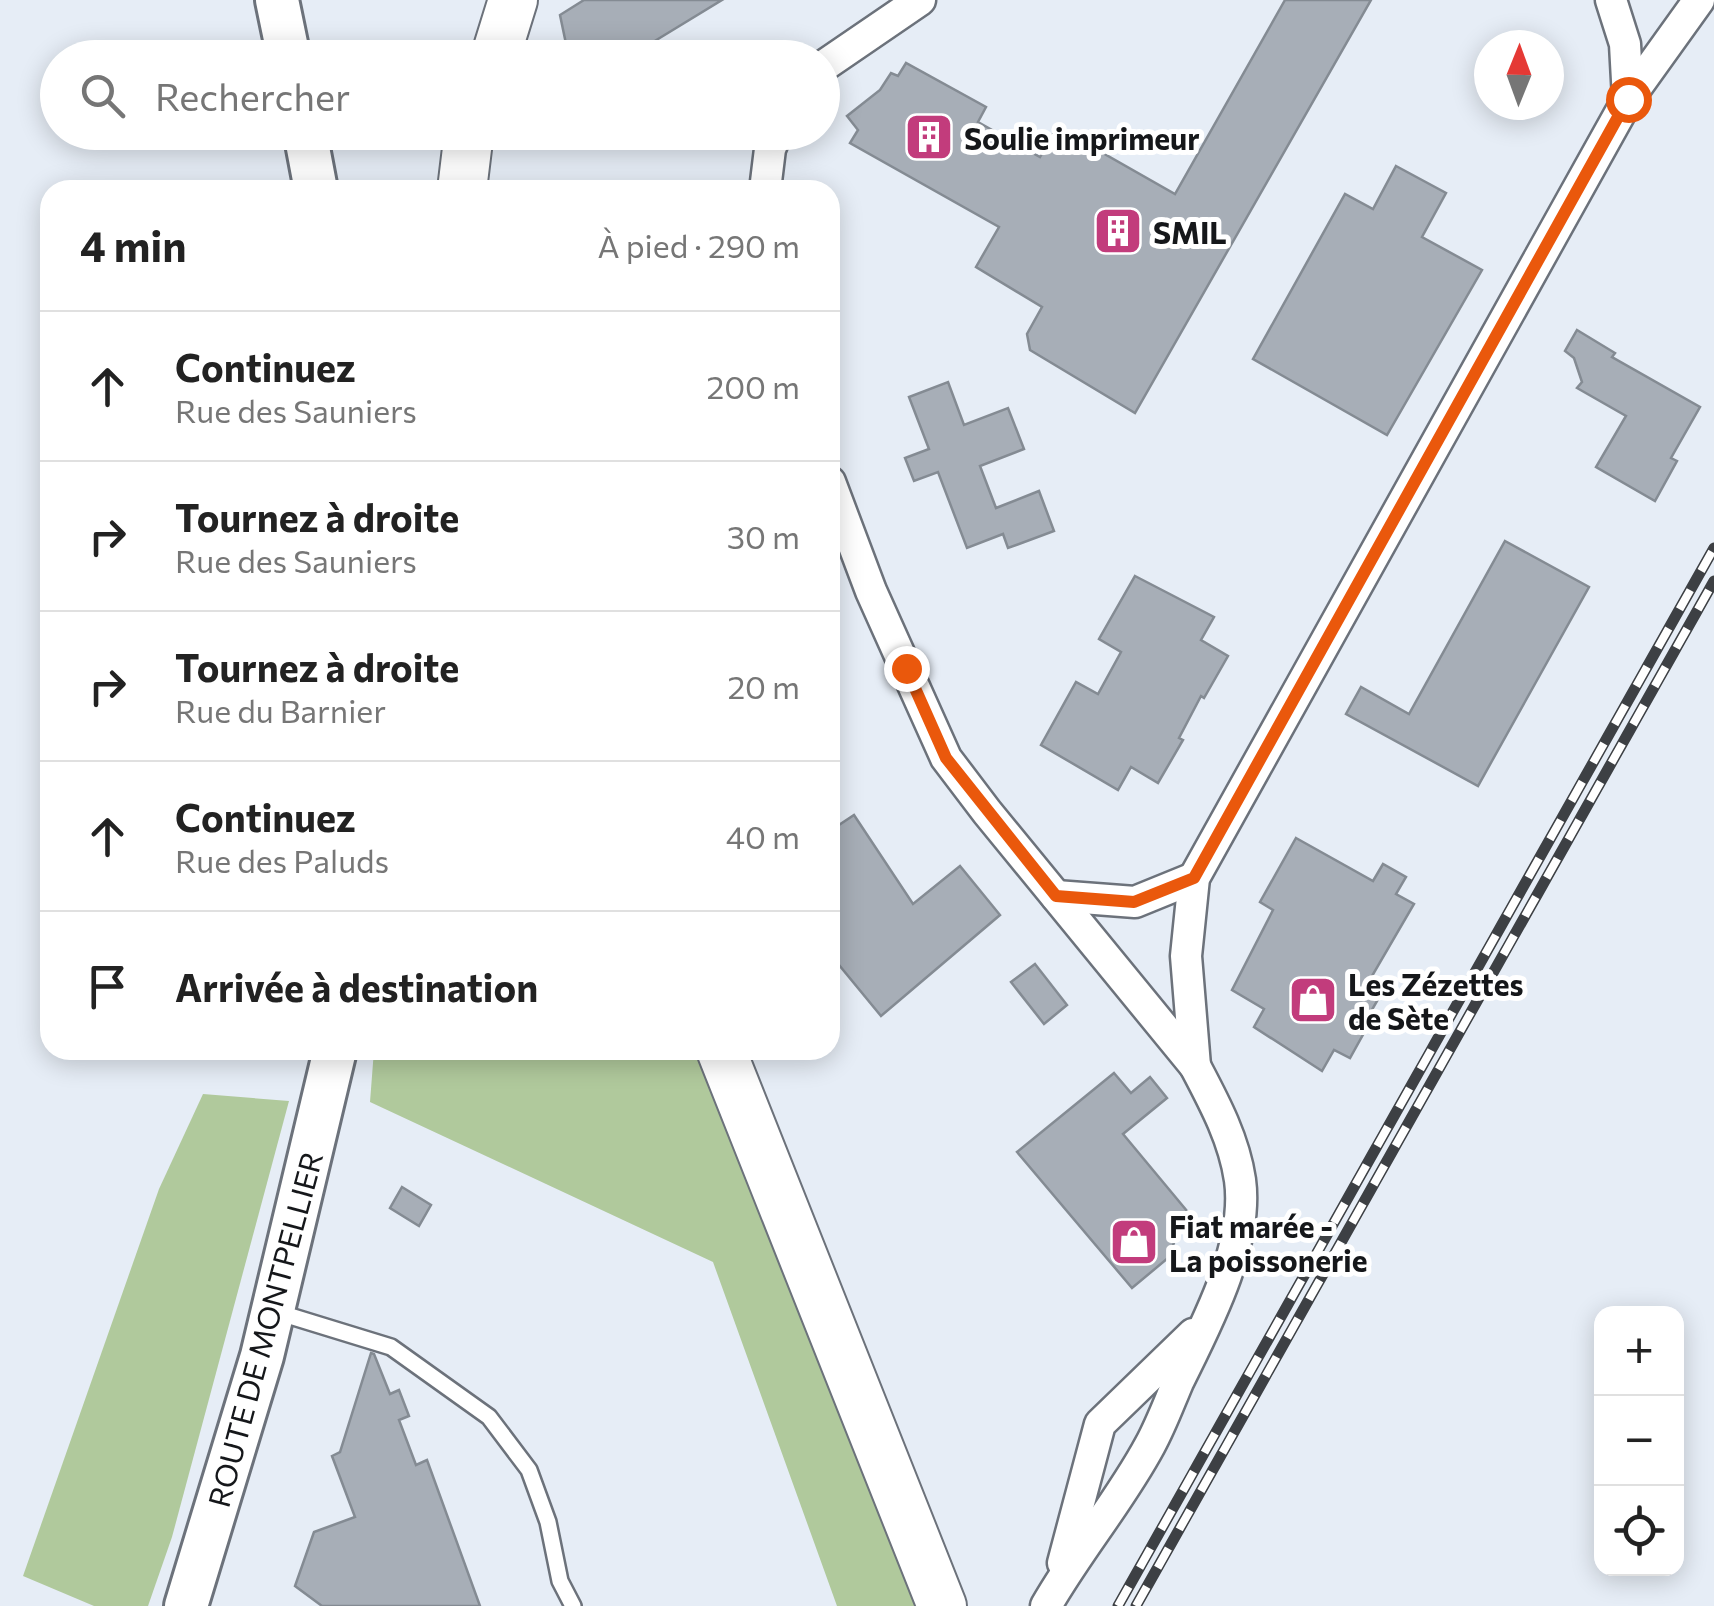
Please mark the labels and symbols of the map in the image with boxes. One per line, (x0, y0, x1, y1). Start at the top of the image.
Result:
north arrow (1474, 30, 1564, 120)
route start (1606, 77, 1652, 123)
building icon: Soulie imprimeur (903, 111, 955, 163)
place label: Soulie imprimeur (964, 119, 1200, 156)
building icon: SMIL (1092, 205, 1144, 257)
place label: SMIL (1153, 213, 1227, 250)
route end (884, 646, 930, 692)
place label: Les Zézettes de Sète (1348, 965, 1523, 1036)
shop icon: Les Zézettes de Sète (1287, 974, 1339, 1026)
street label: ROUTE DE MONTPELLIER (199, 1147, 329, 1511)
place label: Fiat marée - La poissonerie (1169, 1207, 1367, 1278)
shop icon: Fiat marée - La poissonerie (1108, 1216, 1160, 1268)

